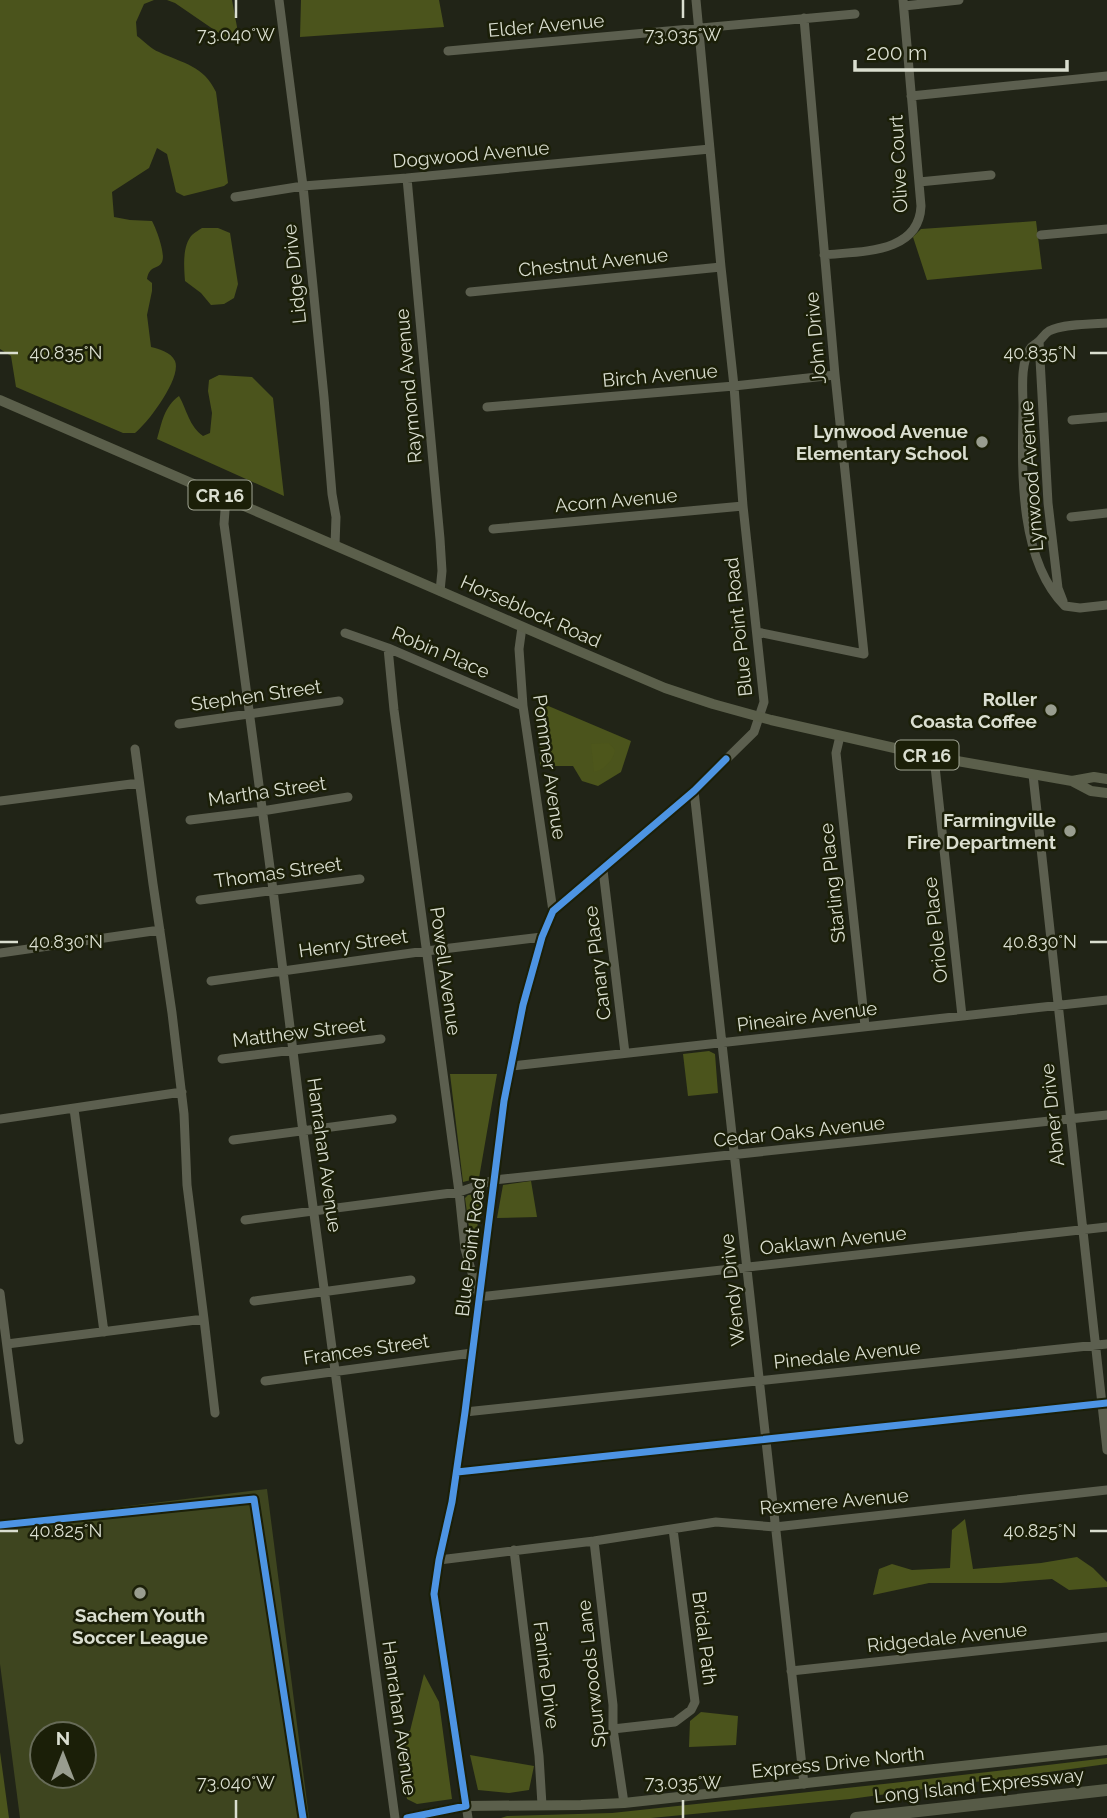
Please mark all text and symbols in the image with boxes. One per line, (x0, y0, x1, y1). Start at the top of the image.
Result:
street label: Elder Avenue (487, 9, 605, 41)
text: 73.040°W (197, 24, 275, 45)
text: 73.035°W (645, 24, 722, 45)
scale bar (855, 28, 1067, 72)
text: 200 m (866, 40, 927, 65)
street label: Olive Court (884, 114, 912, 214)
street label: Dogwood Avenue (392, 136, 550, 172)
street label: Lidge Drive (278, 223, 310, 325)
street label: Chestnut Avenue (517, 243, 669, 281)
street label: John Drive (800, 291, 830, 385)
street label: Raymond Avenue (390, 308, 426, 464)
text: 40.835°N (29, 342, 103, 363)
text: 40.835°N (1003, 342, 1077, 363)
street label: Birch Avenue (601, 359, 719, 391)
street label: Lynwood Avenue (1015, 400, 1047, 552)
place label: Lynwood Avenue Elementary School (796, 420, 969, 464)
marker: Lynwood Avenue Elementary School (974, 434, 990, 450)
road number: CR 16 (188, 480, 252, 509)
street label: Acorn Avenue (554, 484, 678, 516)
street label: Blue Point Road (720, 556, 756, 698)
street label: Horseblock Road (457, 570, 605, 652)
street label: Robin Place (389, 622, 493, 682)
street label: Stephen Street (189, 675, 323, 715)
place label: Roller Coasta Coffee (910, 688, 1038, 732)
street label: Pommer Avenue (529, 693, 571, 841)
marker: Roller Coasta Coffee (1043, 702, 1059, 718)
road number: CR 16 (895, 740, 958, 770)
street label: Martha Street (207, 772, 328, 810)
place label: Farmingville Fire Department (907, 809, 1057, 853)
street label: Starling Place (815, 822, 849, 944)
marker: Farmingville Fire Department (1062, 823, 1078, 839)
street label: Thomas Street (213, 852, 344, 892)
street label: Oriole Place (919, 876, 951, 984)
street label: Powell Avenue (426, 905, 466, 1037)
street label: Canary Place (579, 905, 615, 1021)
street label: Henry Street (297, 924, 410, 962)
text: 40.830°N (29, 931, 103, 952)
text: 40.830°N (1003, 931, 1077, 952)
street label: Pineaire Avenue (736, 996, 878, 1036)
street label: Matthew Street (231, 1013, 367, 1051)
street label: Abner Drive (1036, 1063, 1068, 1167)
street label: Hanrahan Avenue (303, 1076, 347, 1234)
street label: Cedar Oaks Avenue (712, 1111, 886, 1151)
street label: Blue Point Road (451, 1176, 489, 1318)
street label: Oaklawn Avenue (759, 1221, 907, 1259)
street label: Wendy Drive (715, 1233, 749, 1347)
street label: Frances Street (302, 1329, 431, 1369)
street label: Pinedale Avenue (772, 1335, 922, 1373)
street label: Rexmere Avenue (759, 1484, 909, 1518)
text: 40.825°N (30, 1520, 102, 1541)
text: 40.825°N (1004, 1520, 1076, 1541)
marker: Sachem Youth Soccer League (132, 1585, 148, 1601)
street label: Bridal Path (688, 1590, 722, 1686)
street label: Spurwoods Lane (572, 1599, 610, 1749)
place label: Sachem Youth Soccer League (72, 1604, 208, 1648)
street label: Ridgedale Avenue (866, 1618, 1028, 1656)
street label: Fanine Drive (530, 1620, 564, 1730)
street label: Hanrahan Avenue (378, 1639, 422, 1797)
north arrow (28, 1720, 98, 1790)
text: N (56, 1727, 70, 1749)
street label: Express Drive North (750, 1742, 926, 1782)
street label: Long Island Expressway (873, 1763, 1085, 1807)
text: 73.040°W (197, 1772, 275, 1793)
text: 73.035°W (645, 1772, 722, 1793)

